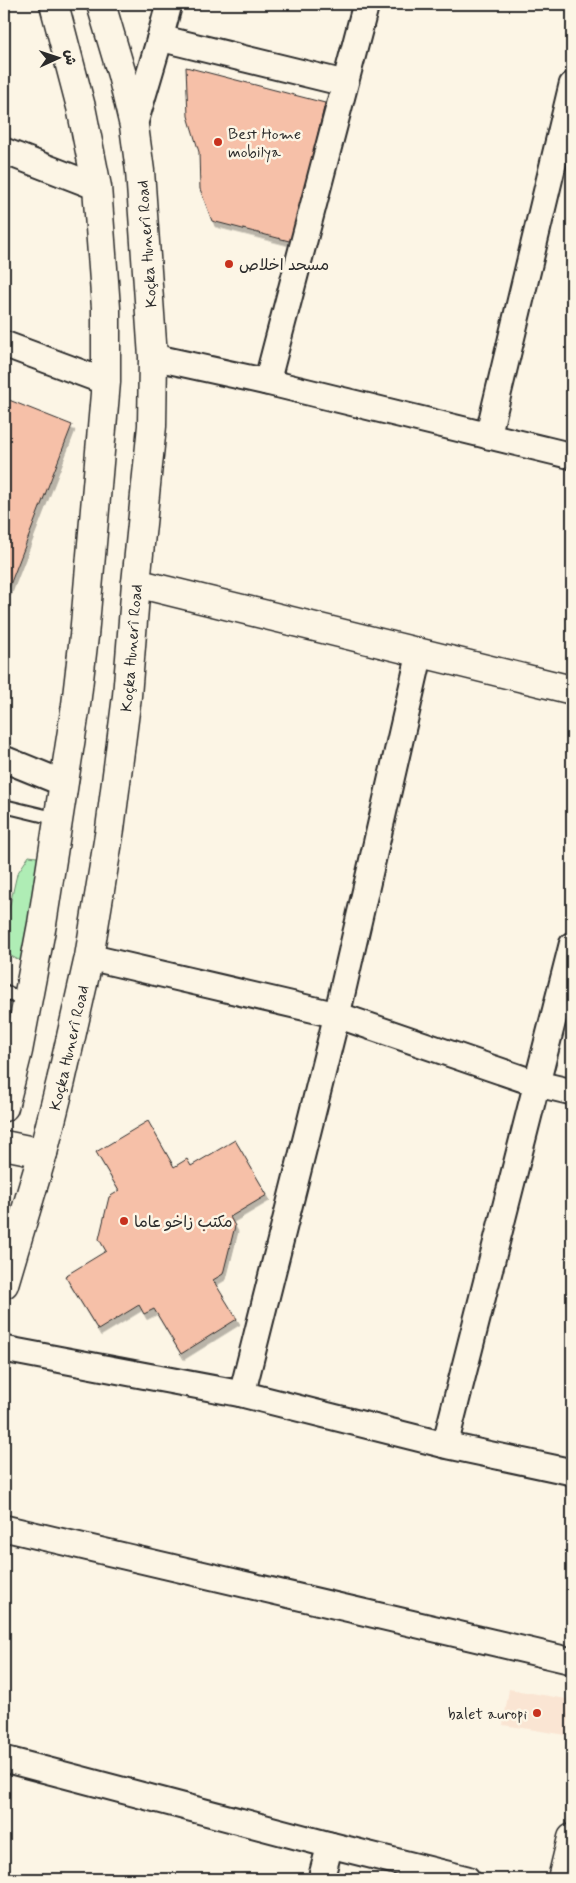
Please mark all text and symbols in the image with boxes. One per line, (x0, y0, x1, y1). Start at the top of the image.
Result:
north arrow (32, 32, 82, 82)
text: ش (61, 49, 79, 66)
place label: Best Home mobilya (228, 124, 301, 163)
marker: Best Home mobilya (212, 136, 224, 148)
street label: Koçka Hunerî Road (133, 179, 162, 308)
place label: مسحد اخلاص (239, 255, 329, 276)
marker: مسحد اخلاص (223, 258, 235, 270)
street label: Koçka Hunerî Road (116, 584, 148, 713)
street label: Koçka Hunerî Road (45, 983, 94, 1113)
place label: مكتب زاخو عاما (134, 1212, 233, 1233)
marker: مكتب زاخو عاما (118, 1215, 130, 1227)
place label: balet auropi (448, 1704, 527, 1725)
marker: balet auropi (531, 1707, 543, 1719)

